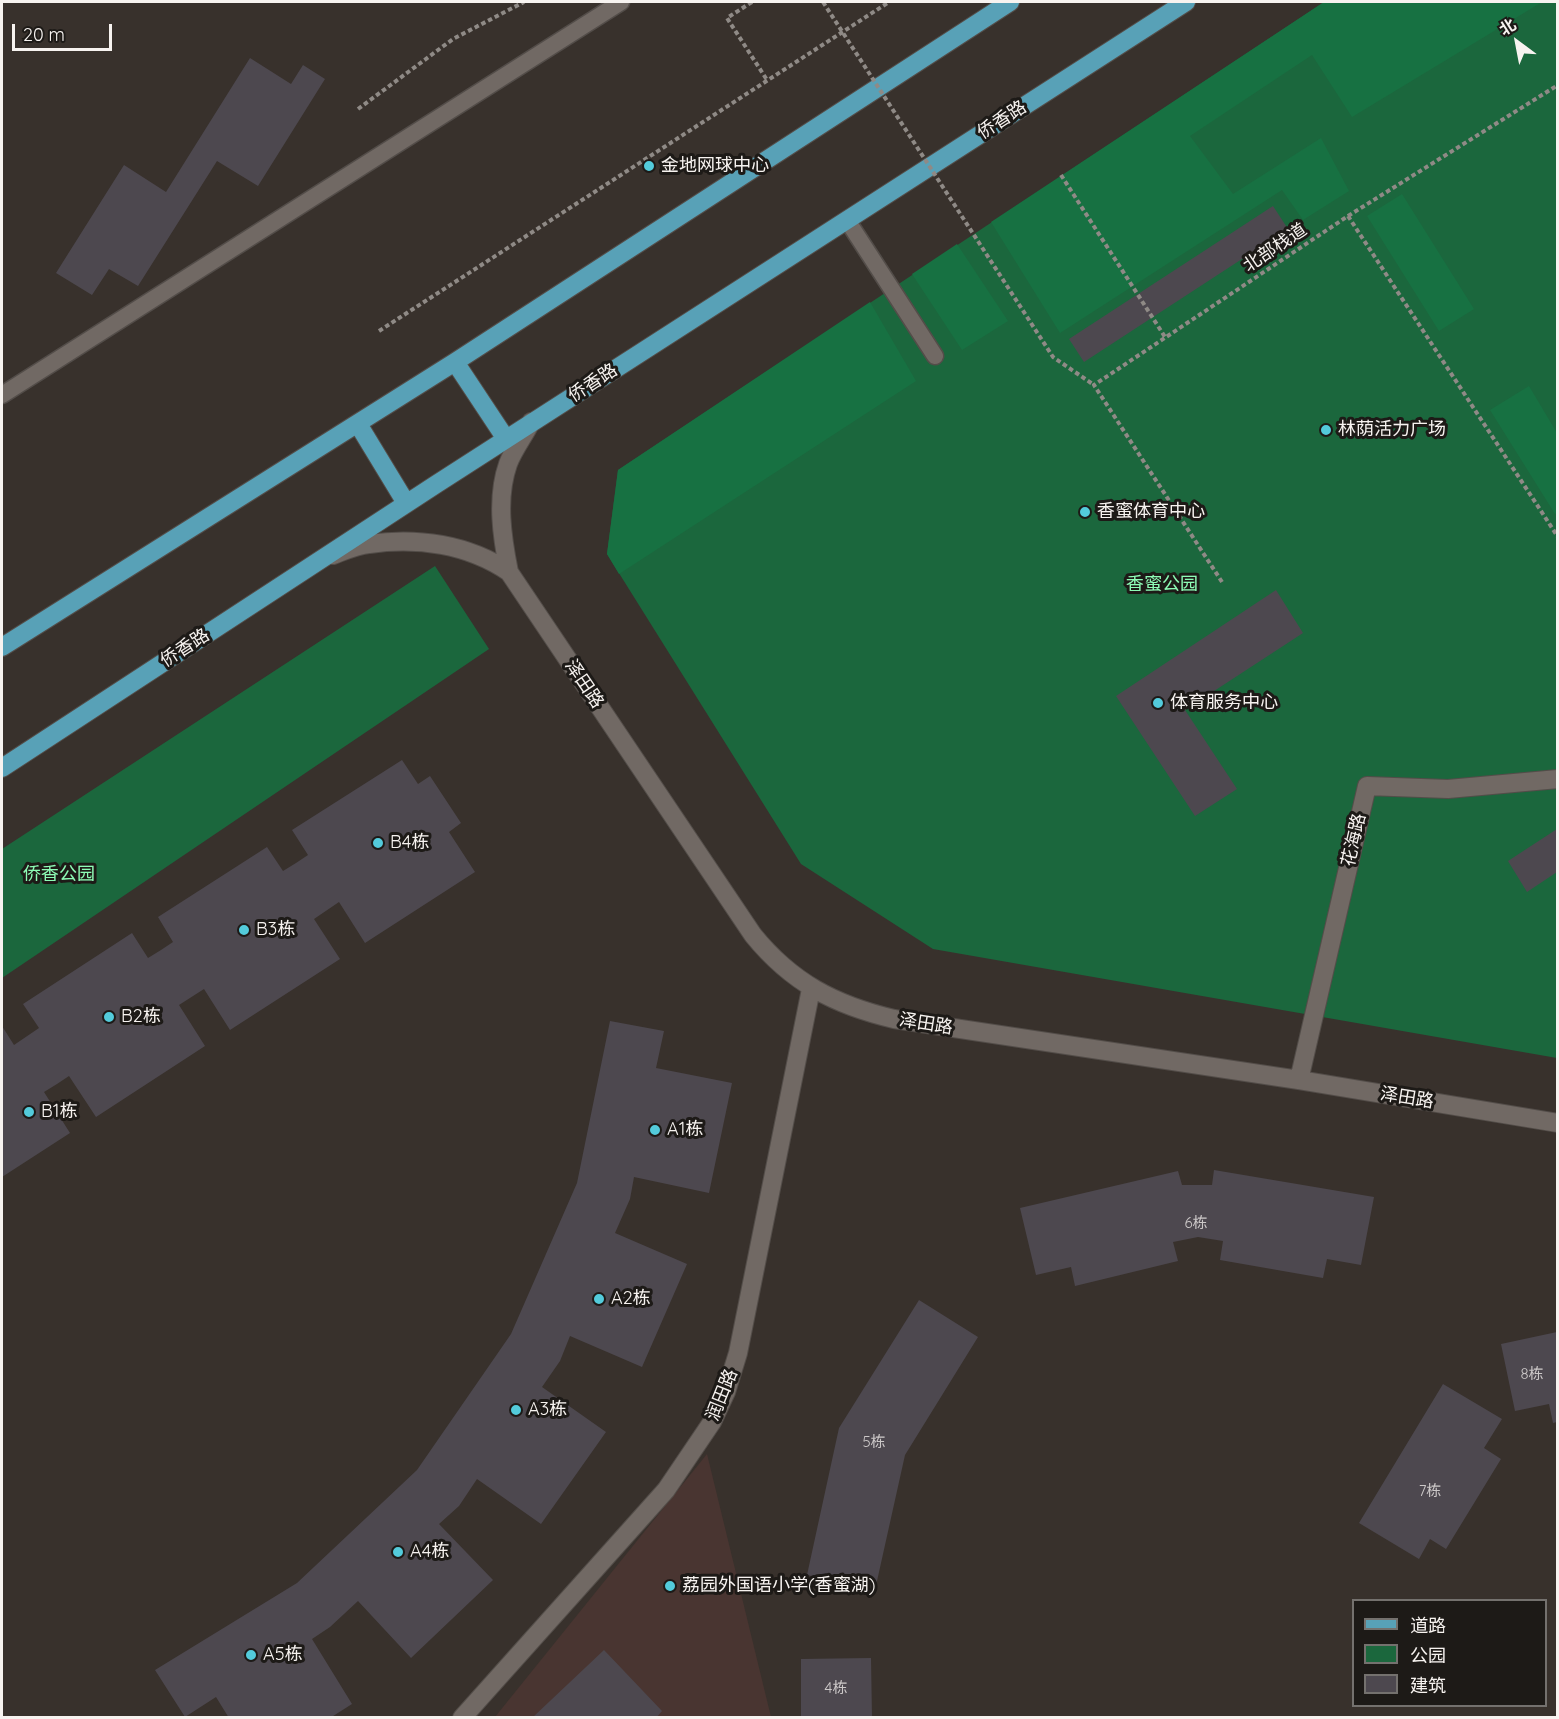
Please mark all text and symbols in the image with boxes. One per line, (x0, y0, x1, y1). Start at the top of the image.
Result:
scale bar (15, 12, 116, 50)
north arrow (1487, 12, 1547, 72)
text: 北 (1495, 14, 1520, 39)
text: 20 m (23, 23, 65, 46)
street label: 侨香路 (973, 96, 1031, 144)
place label: 金地网球中心 (661, 155, 769, 177)
marker: 金地网球中心 (642, 159, 656, 173)
street label: 北部栈道 (1239, 219, 1311, 277)
street label: 侨香路 (564, 359, 622, 407)
place label: 林荫活力广场 (1338, 419, 1446, 441)
marker: 林荫活力广场 (1319, 423, 1333, 437)
place label: 香蜜体育中心 (1097, 501, 1205, 523)
marker: 香蜜体育中心 (1078, 505, 1092, 519)
park label: 香蜜公园 (1126, 574, 1198, 596)
street label: 侨香路 (156, 624, 214, 672)
street label: 泽田路 (560, 656, 608, 712)
place label: 体育服务中心 (1170, 692, 1278, 714)
marker: 体育服务中心 (1151, 696, 1165, 710)
street label: 花海路 (1337, 811, 1371, 869)
place label: B4栋 (390, 832, 429, 854)
marker: B4栋 (371, 836, 385, 850)
park label: 侨香公园 (23, 864, 95, 886)
place label: B3栋 (256, 919, 295, 941)
marker: B3栋 (237, 923, 251, 937)
place label: B2栋 (121, 1006, 161, 1028)
street label: 泽田路 (898, 1009, 954, 1039)
marker: B2栋 (102, 1010, 116, 1024)
street label: 泽田路 (1379, 1083, 1435, 1113)
place label: B1栋 (41, 1101, 77, 1123)
marker: B1栋 (22, 1105, 36, 1119)
place label: A1栋 (667, 1119, 703, 1141)
marker: A1栋 (648, 1123, 662, 1137)
house number: 6栋 (1184, 1214, 1208, 1232)
place label: A2栋 (611, 1288, 651, 1310)
marker: A2栋 (592, 1292, 606, 1306)
house number: 8栋 (1520, 1365, 1544, 1383)
street label: 润田路 (702, 1366, 742, 1424)
place label: A3栋 (528, 1399, 567, 1421)
marker: A3栋 (509, 1403, 523, 1417)
house number: 5栋 (862, 1433, 886, 1451)
house number: 7栋 (1419, 1482, 1441, 1500)
place label: A4栋 (410, 1541, 449, 1563)
marker: A4栋 (391, 1545, 405, 1559)
place label: 荔园外国语小学(香蜜湖) (682, 1575, 875, 1597)
marker: 荔园外国语小学(香蜜湖) (663, 1579, 677, 1593)
legend (1352, 1599, 1547, 1707)
text: 道路 (1410, 1614, 1446, 1637)
place label: A5栋 (263, 1644, 302, 1666)
text: 公园 (1410, 1644, 1446, 1667)
marker: A5栋 (244, 1648, 258, 1662)
text: 建筑 (1410, 1674, 1446, 1697)
house number: 4栋 (825, 1679, 847, 1697)

